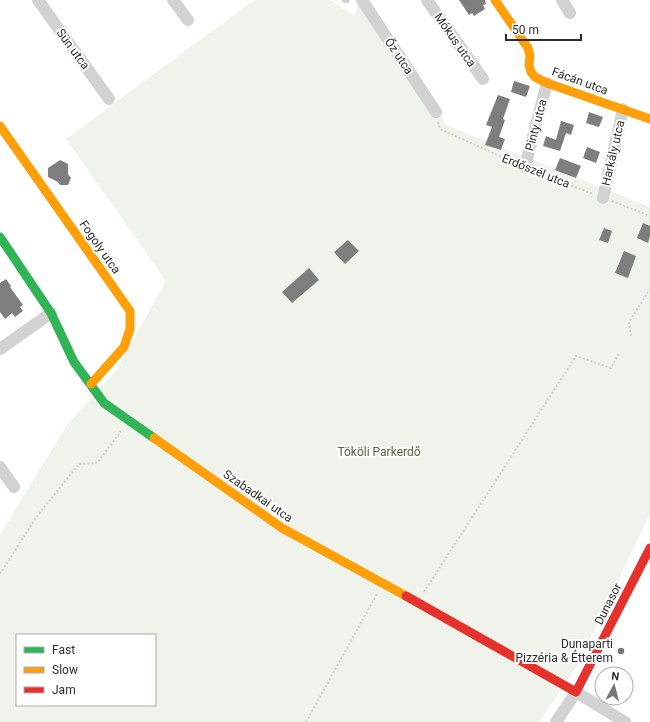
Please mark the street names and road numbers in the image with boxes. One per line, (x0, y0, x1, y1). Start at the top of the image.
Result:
street label: Mókus utca (431, 10, 479, 70)
street label: Sün utca (54, 26, 92, 72)
street label: Őz utca (382, 35, 417, 77)
street label: Fácán utca (550, 64, 610, 98)
street label: Pinty utca (522, 98, 550, 152)
street label: Harkály utca (599, 119, 627, 187)
street label: Erdőszél utca (500, 151, 572, 191)
street label: Fogoly utca (77, 218, 123, 276)
street label: Szabadkai utca (221, 467, 295, 525)
street label: Dunasor (592, 581, 624, 627)

